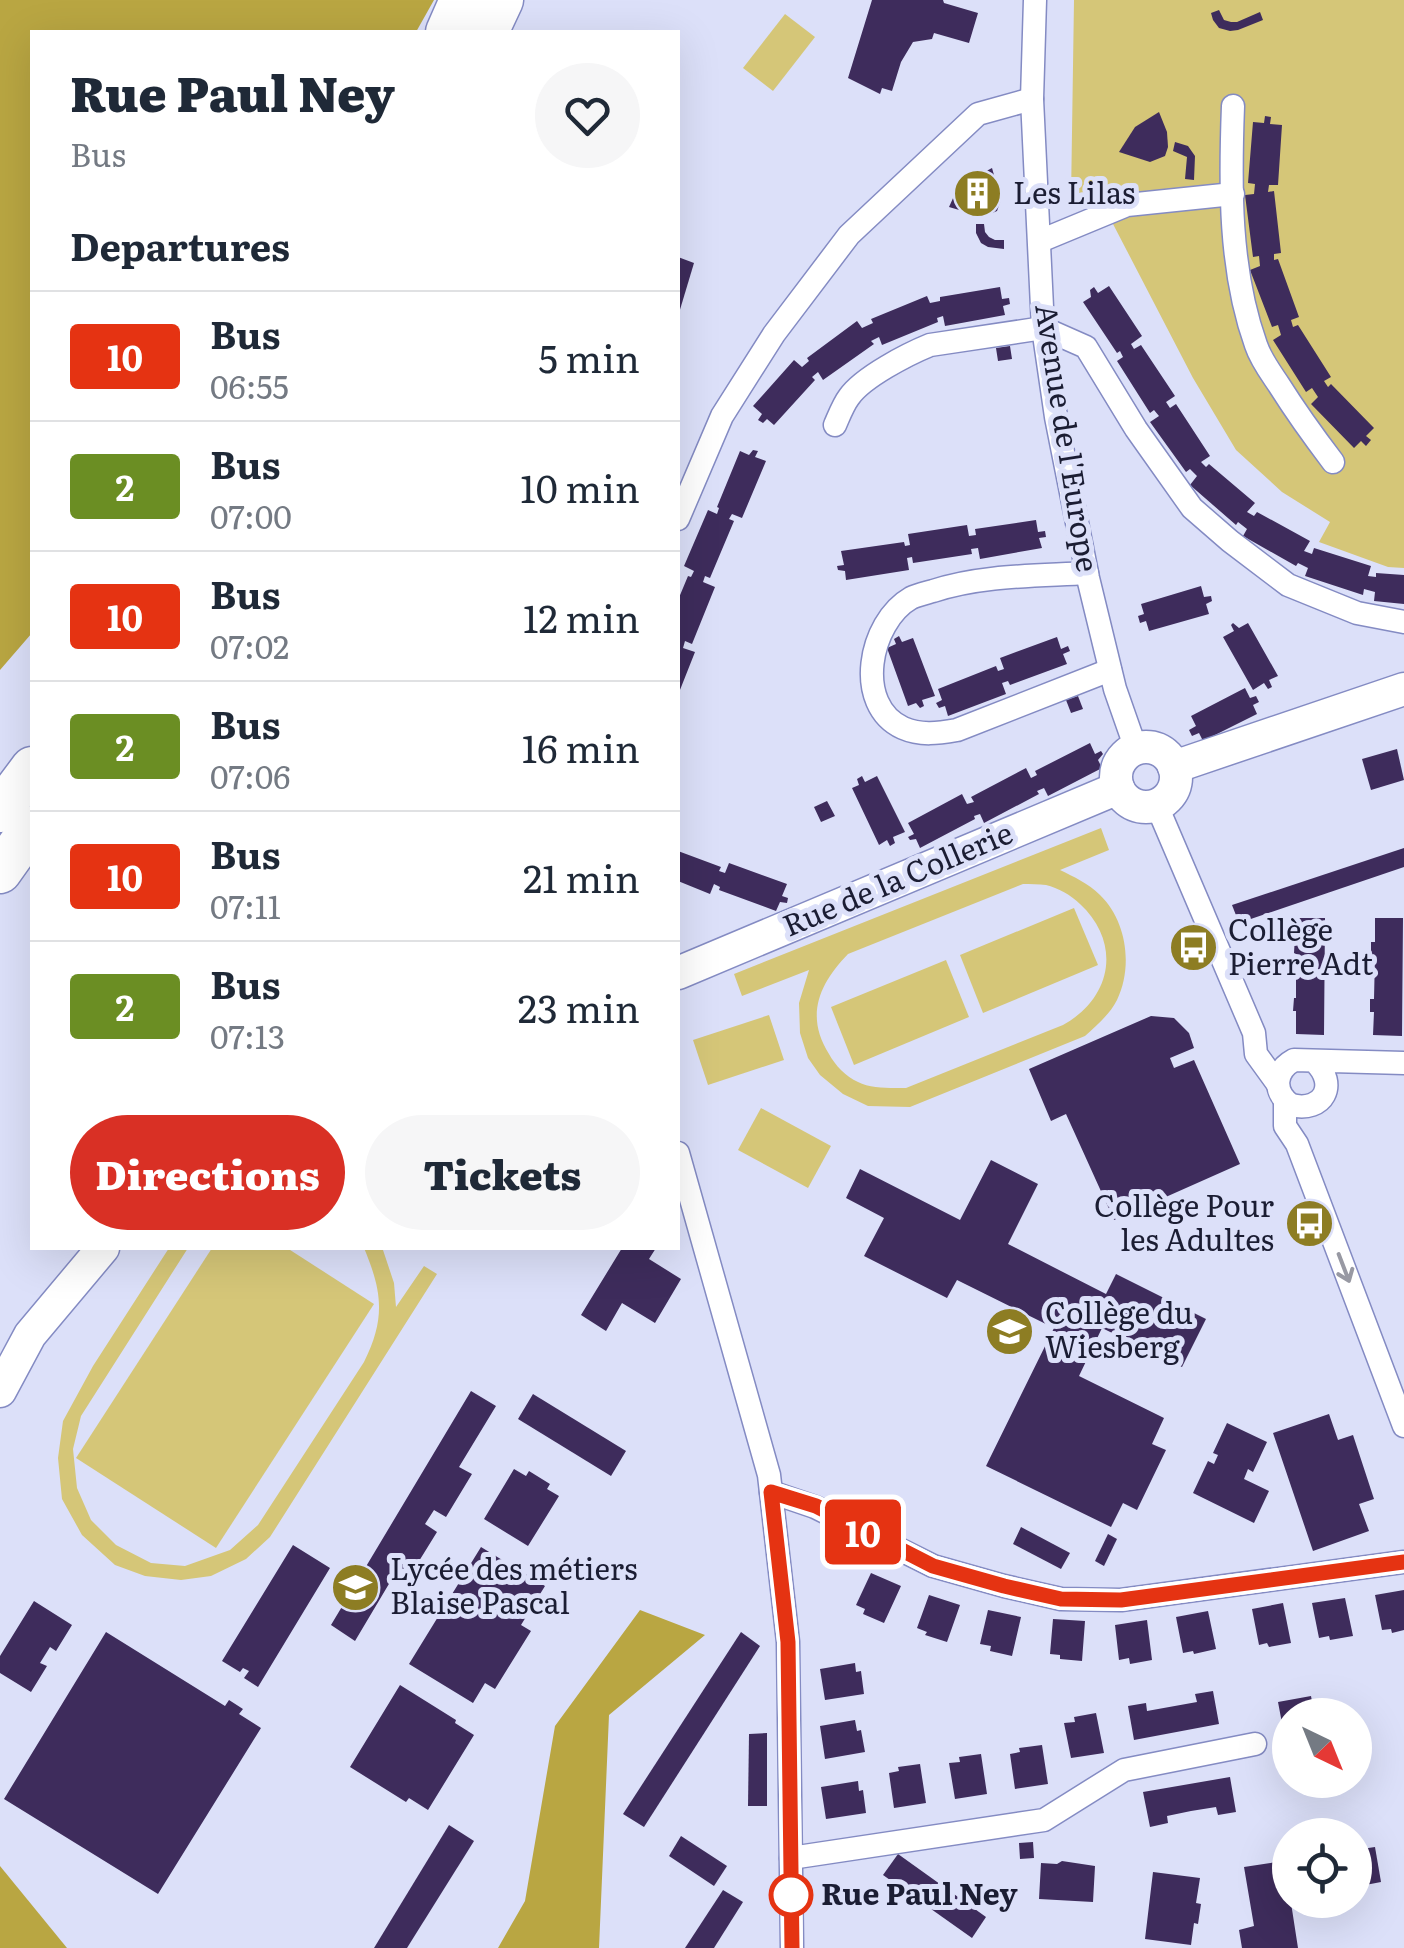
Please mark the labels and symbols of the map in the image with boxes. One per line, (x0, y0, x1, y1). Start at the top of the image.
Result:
building icon: Les Lilas (952, 168, 1004, 220)
place label: Les Lilas (1013, 169, 1135, 213)
street label: Avenue de l'Europe (1026, 300, 1112, 575)
street label: Rue de la Collerie (775, 809, 1019, 946)
place label: Collège Pierre Adt (1228, 906, 1373, 984)
bus stop icon: Collège Pierre Adt (1167, 922, 1219, 974)
place label: Collège Pour les Adultes (1094, 1182, 1274, 1260)
bus stop icon: Collège Pour les Adultes (1283, 1198, 1335, 1250)
one-way arrow (1336, 1251, 1354, 1282)
place label: Collège du Wiesberg (1045, 1289, 1193, 1367)
school or university icon: Collège du Wiesberg (984, 1305, 1036, 1357)
line badge: 10 (818, 1500, 908, 1564)
place label: Lycée des métiers Blaise Pascal (390, 1545, 638, 1623)
school or university icon: Lycée des métiers Blaise Pascal (329, 1561, 381, 1613)
north arrow (1272, 1698, 1372, 1798)
place label: Rue Paul Ney (821, 1870, 1018, 1914)
marker: Rue Paul Ney (770, 1874, 812, 1916)

